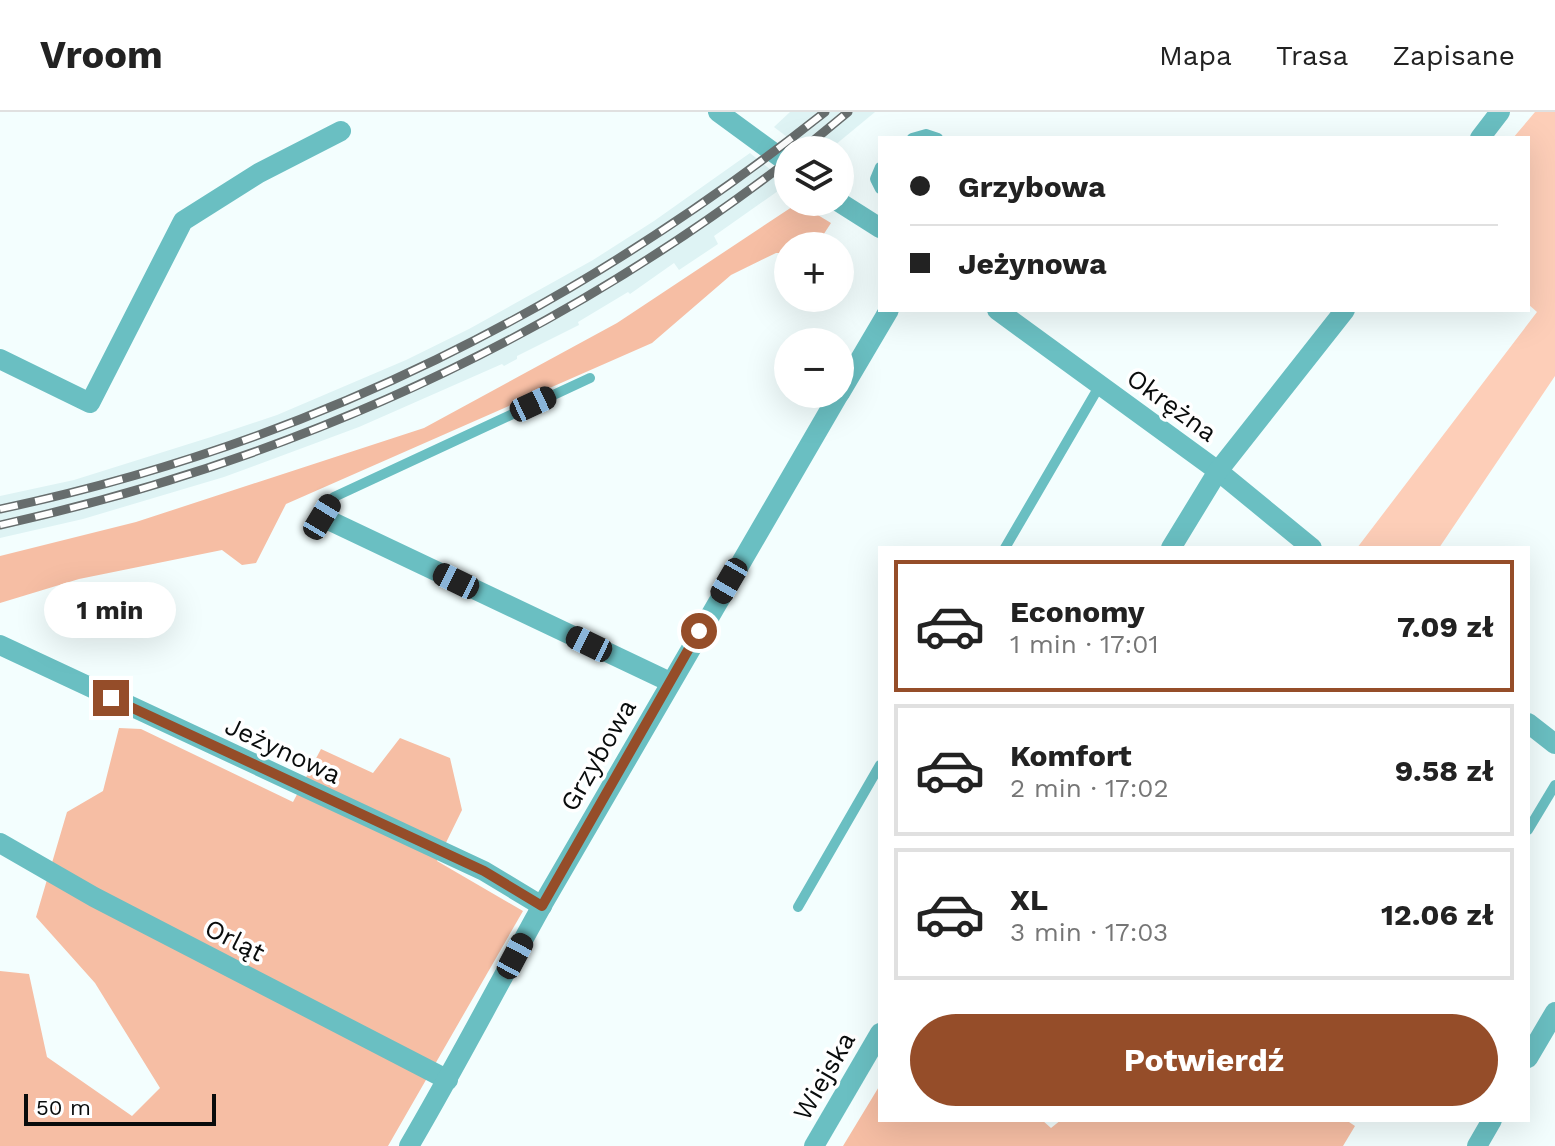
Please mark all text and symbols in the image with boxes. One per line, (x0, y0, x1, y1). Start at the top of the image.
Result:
text: Vroom (40, 33, 163, 77)
text: Mapa (1159, 39, 1232, 72)
text: Trasa (1276, 39, 1348, 72)
text: Zapisane (1392, 39, 1515, 72)
map controls (774, 136, 854, 408)
button: layers (774, 136, 854, 216)
text: Grzybowa (958, 169, 1106, 204)
button: + (774, 232, 854, 312)
text: Jeżynowa (958, 246, 1107, 281)
button: − (774, 328, 854, 408)
street label: Okrężna (1121, 362, 1223, 448)
car (506, 383, 560, 425)
car (299, 490, 345, 544)
car (707, 554, 751, 608)
car (429, 560, 483, 602)
callout: 1 min (45, 582, 177, 638)
icon: car (914, 590, 986, 662)
text: Economy (1010, 594, 1145, 629)
text: 1 min (77, 595, 143, 625)
text: 7.09 zł (1397, 609, 1494, 644)
route start (681, 613, 717, 649)
car (562, 623, 616, 665)
text: 1 min · 17:01 (1010, 629, 1159, 659)
route end (93, 680, 129, 716)
street label: Grzybowa (554, 693, 642, 816)
street label: Jeżynowa (220, 710, 346, 790)
icon: car (914, 734, 986, 806)
text: Komfort (1010, 738, 1132, 773)
text: 9.58 zł (1395, 753, 1494, 788)
text: 2 min · 17:02 (1010, 773, 1169, 803)
icon: car (914, 878, 986, 950)
text: XL (1010, 882, 1048, 917)
text: 12.06 zł (1381, 897, 1494, 932)
street label: Orląt (200, 912, 270, 968)
text: 3 min · 17:03 (1010, 917, 1168, 947)
car (493, 929, 537, 983)
button: Potwierdź (910, 1014, 1498, 1106)
street label: Wiejska (787, 1026, 861, 1125)
scale bar (24, 1090, 216, 1126)
text: 50 m (36, 1095, 91, 1120)

